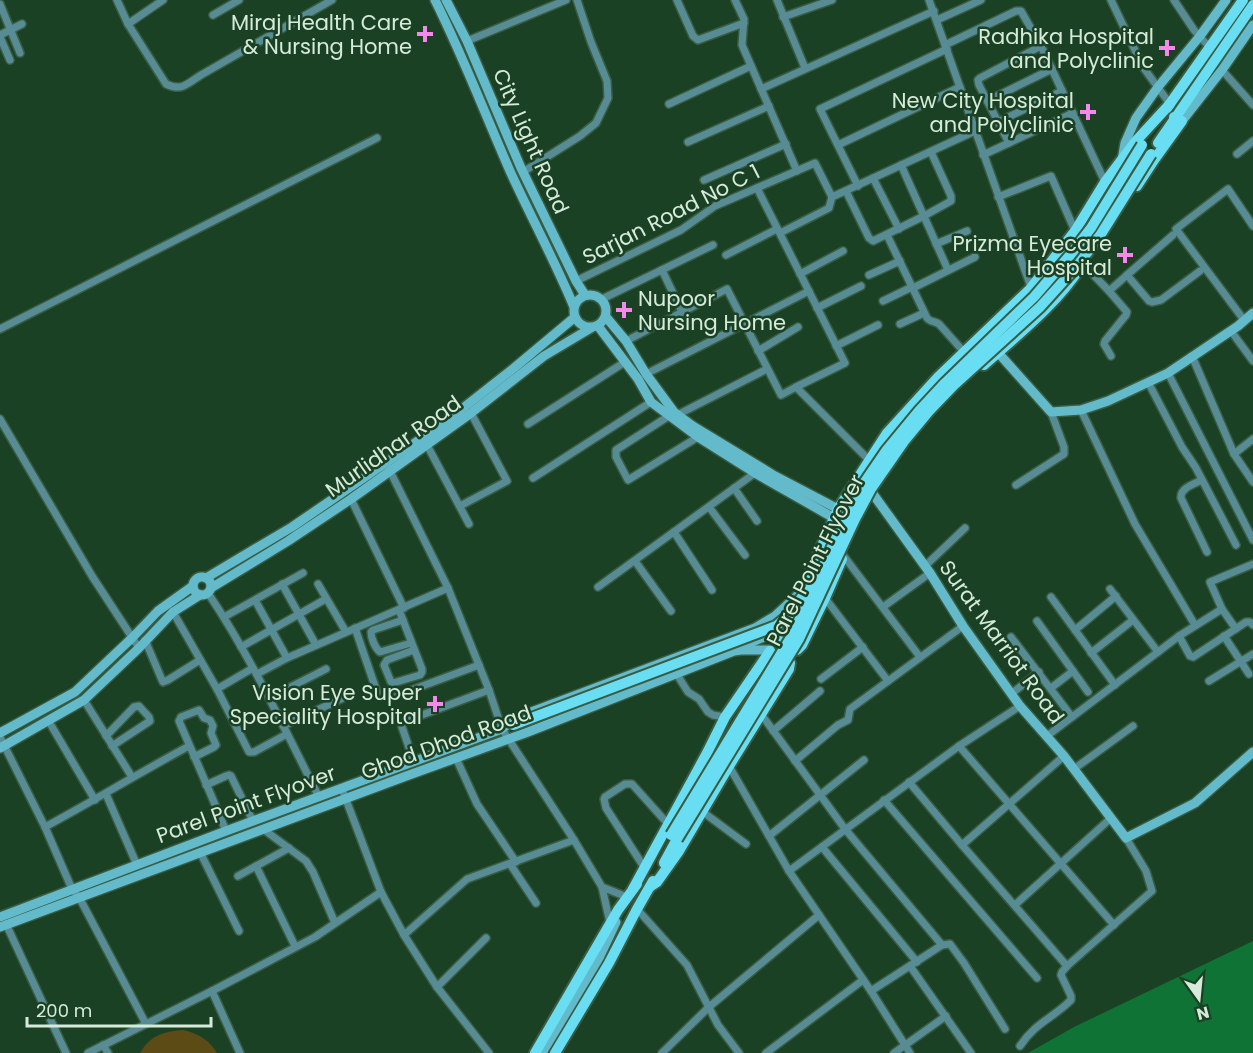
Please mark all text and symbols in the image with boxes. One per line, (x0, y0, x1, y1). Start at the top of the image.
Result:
place label: Miraj Health Care & Nursing Home (231, 8, 412, 61)
place label: Radhika Hospital and Polyclinic (978, 22, 1154, 75)
marker: Miraj Health Care & Nursing Home (416, 25, 434, 43)
marker: Radhika Hospital and Polyclinic (1158, 39, 1176, 57)
street label: City Light Road (486, 64, 576, 218)
place label: New City Hospital and Polyclinic (892, 86, 1074, 139)
marker: New City Hospital and Polyclinic (1079, 103, 1097, 121)
street label: Sarjan Road No C 1 (577, 157, 765, 271)
place label: Prizma Eyecare Hospital (952, 229, 1112, 282)
marker: Prizma Eyecare Hospital (1116, 246, 1134, 264)
place label: Nupoor Nursing Home (638, 284, 786, 337)
marker: Nupoor Nursing Home (615, 301, 633, 319)
street label: Murlidhar Road (319, 388, 467, 504)
street label: Parel Point Flyover (759, 469, 871, 651)
street label: Surat Marriot Road (933, 554, 1071, 730)
place label: Vision Eye Super Speciality Hospital (230, 678, 422, 731)
marker: Vision Eye Super Speciality Hospital (426, 695, 444, 713)
street label: Ghod Dhod Road (357, 698, 535, 786)
street label: Parel Point Flyover (152, 758, 340, 850)
north arrow (1169, 969, 1229, 1029)
scale bar (27, 990, 212, 1028)
text: 200 m (36, 998, 92, 1023)
text: N (1194, 1000, 1212, 1026)

